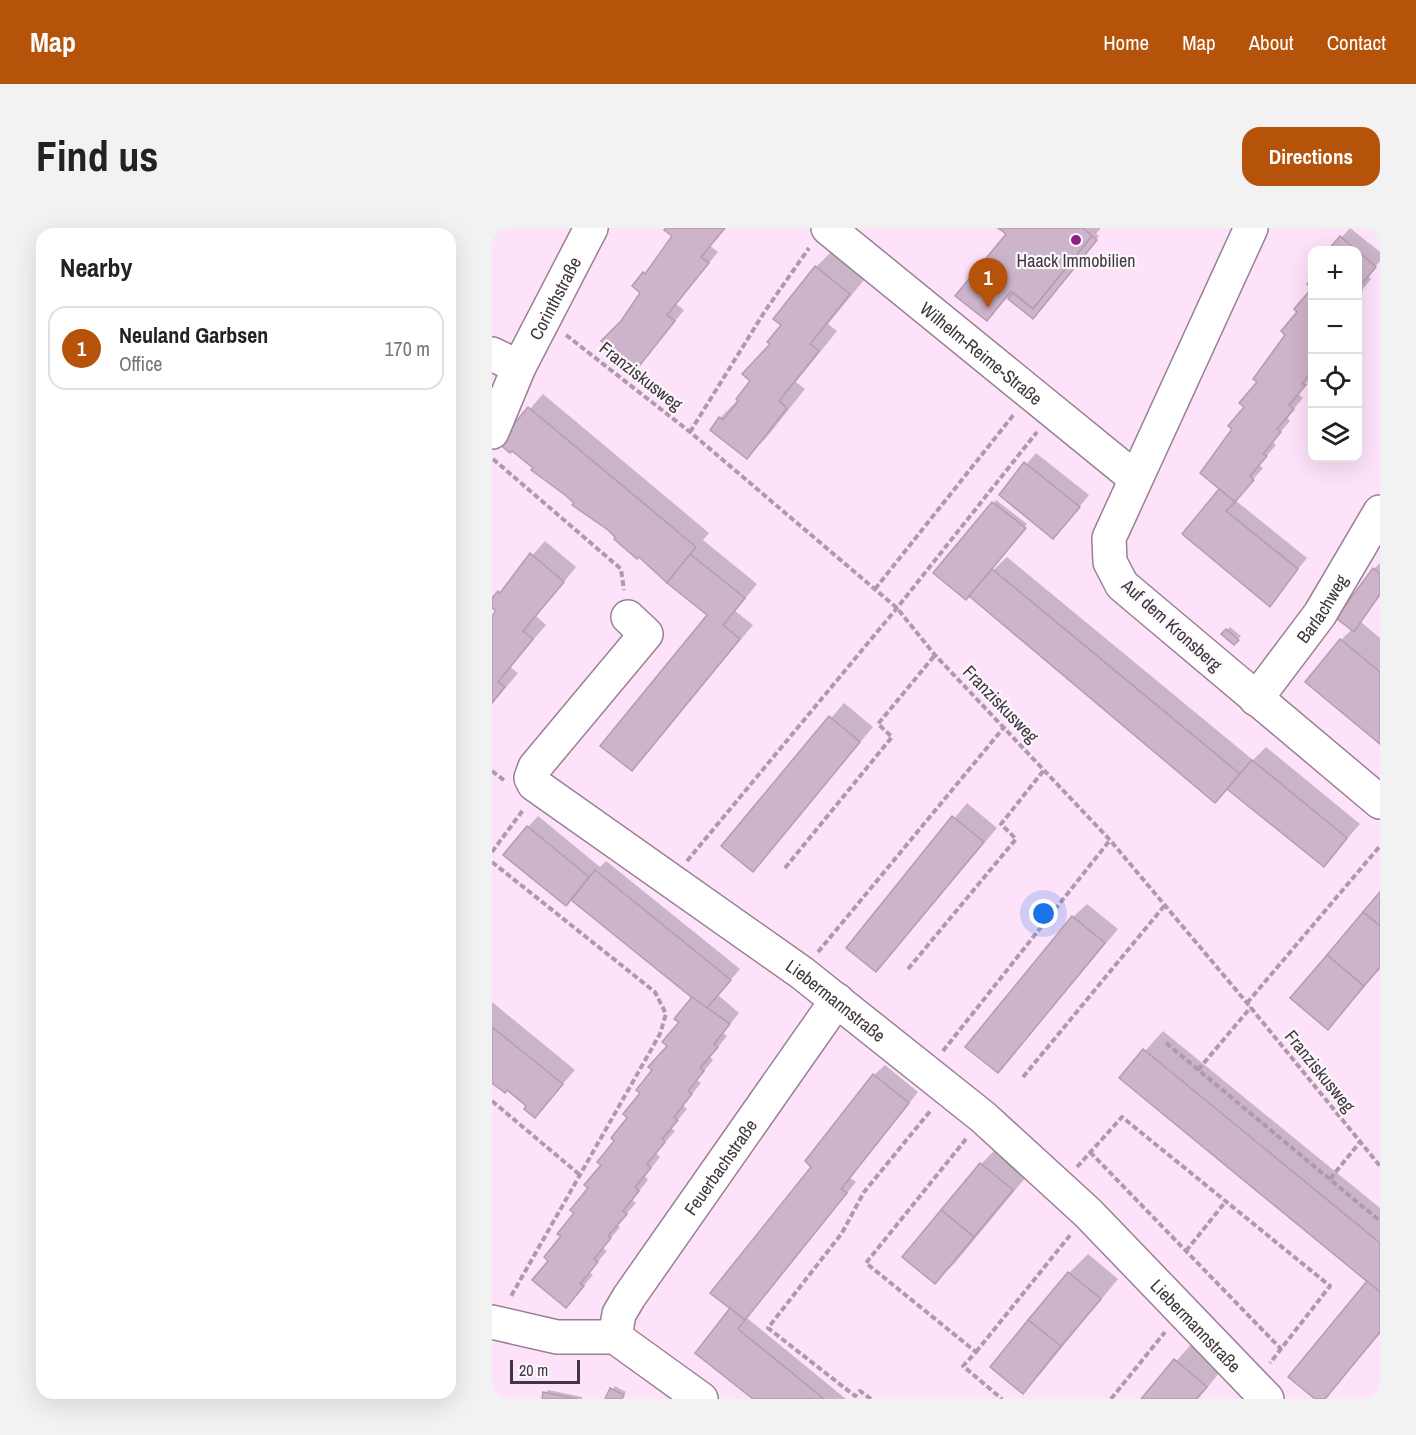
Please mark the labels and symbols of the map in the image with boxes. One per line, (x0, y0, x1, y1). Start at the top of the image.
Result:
marker: Haack Immobilien (1069, 233, 1083, 247)
place label: Haack Immobilien (1017, 248, 1135, 273)
street label: Corinthstraße (523, 252, 587, 344)
pin: 1 (968, 259, 1008, 308)
street label: Wilhelm-Reime-Straße (915, 296, 1048, 410)
street label: Franziskusweg (594, 336, 688, 417)
street label: Barlachweg (1290, 569, 1354, 648)
street label: Auf dem Kronsberg (1116, 572, 1228, 677)
street label: Franziskusweg (958, 660, 1045, 749)
your location (1029, 899, 1058, 928)
street label: Liebermannstraße (781, 953, 891, 1048)
street label: Franziskusweg (1279, 1025, 1361, 1118)
street label: Feuerbachstraße (678, 1114, 762, 1220)
street label: Liebermannstraße (1145, 1273, 1247, 1378)
scale bar (510, 1357, 580, 1384)

